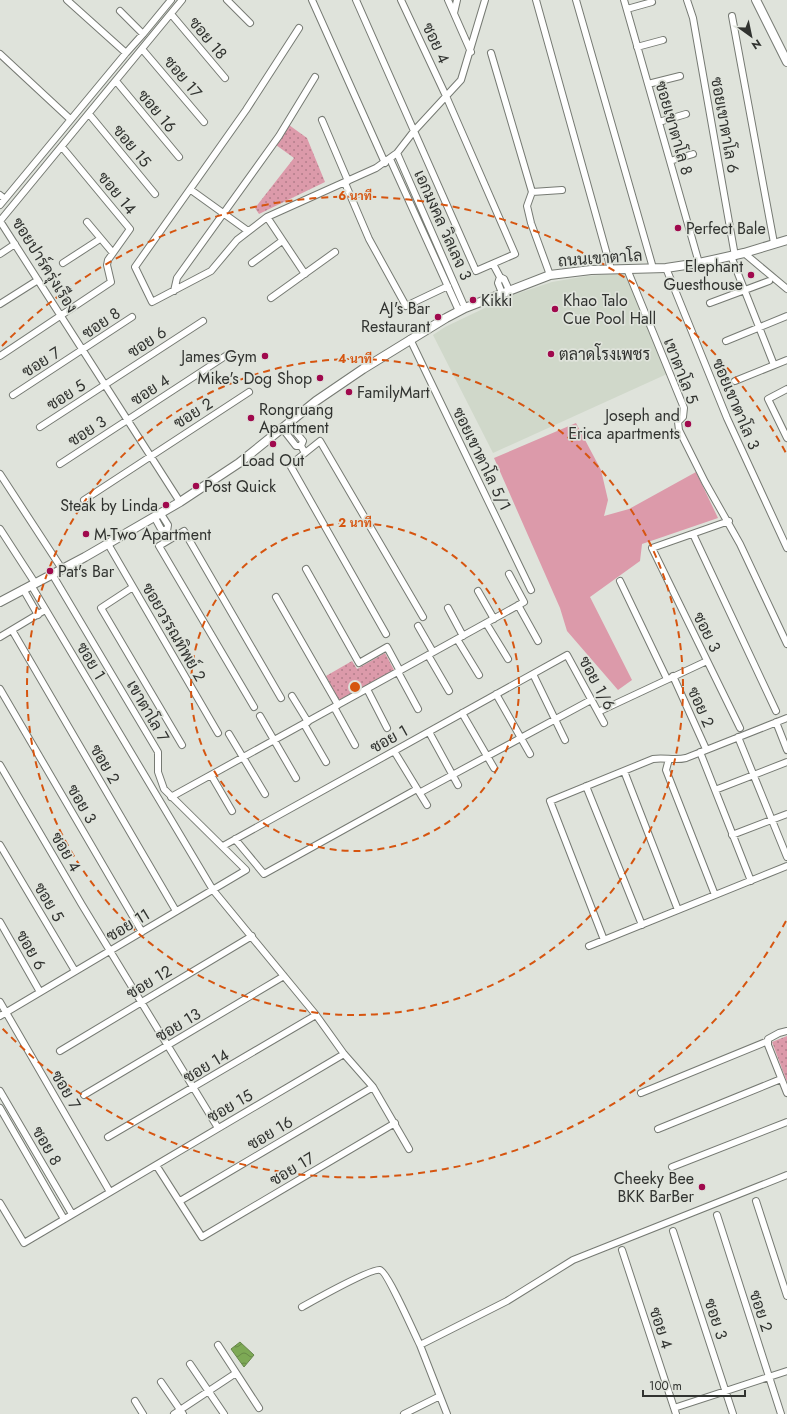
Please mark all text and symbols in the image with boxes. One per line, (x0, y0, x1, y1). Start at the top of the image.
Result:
street label: ซอย 18 (183, 12, 233, 64)
north arrow (731, 16, 771, 56)
street label: ซอย 4 (417, 19, 455, 67)
text: N (748, 35, 764, 53)
street label: ซอย 17 (159, 51, 208, 104)
street label: ซอยเขาตาโล 6 (705, 75, 745, 175)
street label: ซอยเขาตาโล 8 (650, 78, 698, 178)
street label: ซอย 16 (132, 85, 182, 137)
street label: ซอย 15 (107, 120, 157, 172)
street label: เอกมงคล วิลเลจ 3 (408, 166, 478, 284)
street label: ซอย 14 (92, 167, 142, 219)
text: 6 นาที (338, 187, 372, 205)
street label: ซอยปาร์ครุ่งเรือง (7, 212, 84, 317)
place label: Perfect Bale (686, 217, 766, 240)
marker: Perfect Bale (673, 223, 683, 233)
street label: ถนนเขาตาโล (557, 244, 643, 272)
place label: Elephant Guesthouse (663, 255, 743, 296)
marker: Elephant Guesthouse (746, 270, 756, 280)
place label: Kikki (481, 289, 512, 312)
place label: Khao Talo Cue Pool Hall (563, 289, 656, 330)
marker: Kikki (468, 295, 478, 305)
place label: AJ's Bar Restaurant (361, 297, 430, 338)
street label: ซอย 8 (77, 302, 125, 344)
marker: Khao Talo Cue Pool Hall (550, 304, 560, 314)
marker: AJ's Bar Restaurant (433, 312, 443, 322)
street label: ซอย 6 (123, 321, 171, 363)
street label: เขาตาโล 5 (658, 335, 704, 407)
street label: ซอย 7 (17, 341, 65, 383)
place label: ตลาดโรงเพชร (559, 343, 650, 366)
place label: James Gym (179, 345, 257, 368)
marker: ตลาดโรงเพชร (546, 349, 556, 359)
text: 4 นาที (338, 350, 372, 368)
marker: James Gym (260, 351, 270, 361)
street label: ซอยเขาตาโล 3 (706, 355, 766, 453)
place label: Mike's Dog Shop (198, 367, 312, 390)
street label: ซอย 4 (126, 369, 174, 411)
marker: Mike's Dog Shop (315, 373, 325, 383)
street label: ซอย 5 (42, 374, 90, 416)
place label: FamilyMart (357, 381, 430, 404)
marker: FamilyMart (344, 387, 354, 397)
street label: ซอย 2 (169, 392, 217, 434)
place label: Rongruang Apartment (259, 398, 333, 439)
street label: ซอยเขาตาโล 5/1 (447, 403, 517, 515)
place label: Joseph and Erica apartments (568, 404, 680, 445)
street label: ซอย 3 (63, 410, 111, 452)
marker: Rongruang Apartment (246, 413, 256, 423)
marker: Joseph and Erica apartments (683, 419, 693, 429)
marker: Load Out (268, 439, 278, 449)
place label: Load Out (242, 449, 304, 472)
place label: Post Quick (204, 475, 277, 498)
marker: Post Quick (191, 481, 201, 491)
place label: Steak by Linda (60, 494, 158, 517)
marker: Steak by Linda (161, 500, 171, 510)
text: 2 นาที (338, 514, 372, 532)
place label: M-Two Apartment (94, 523, 211, 546)
marker: M-Two Apartment (81, 529, 91, 539)
place label: Pat's Bar (58, 560, 115, 583)
marker: Pat's Bar (45, 566, 55, 576)
street label: ซอยวรรณทิพย์ 2 (136, 578, 212, 686)
street label: ซอย 3 (687, 608, 727, 656)
street label: ซอย 1 (71, 638, 111, 684)
street label: ซอย 1/6 (573, 652, 621, 714)
street label: เขาตาโล 7 (121, 676, 175, 747)
centre of rings (348, 680, 362, 694)
street label: ซอย 2 (682, 683, 720, 731)
street label: ซอย 1 (366, 719, 412, 759)
street label: ซอย 2 (84, 740, 126, 788)
street label: ซอย 3 (62, 780, 103, 828)
street label: ซอย 4 (45, 828, 87, 876)
street label: ซอย 5 (28, 878, 70, 926)
street label: ซอย 11 (102, 903, 154, 947)
street label: ซอย 6 (10, 926, 52, 974)
street label: ซอย 12 (122, 959, 176, 1005)
street label: ซอย 13 (151, 1002, 205, 1048)
street label: ซอย 14 (179, 1043, 233, 1089)
street label: ซอย 7 (46, 1066, 87, 1114)
street label: ซอย 15 (203, 1084, 257, 1128)
street label: ซอย 16 (243, 1110, 297, 1156)
street label: ซอย 8 (27, 1122, 67, 1170)
street label: ซอย 17 (265, 1146, 319, 1191)
place label: Cheeky Bee BKK BarBer (614, 1167, 695, 1208)
marker: Cheeky Bee BKK BarBer (697, 1182, 707, 1192)
street label: ซอย 2 (744, 1287, 778, 1335)
street label: ซอย 3 (699, 1296, 733, 1343)
street label: ซอย 4 (643, 1304, 679, 1352)
scale bar (643, 1372, 745, 1398)
text: 100 m (649, 1377, 682, 1395)

